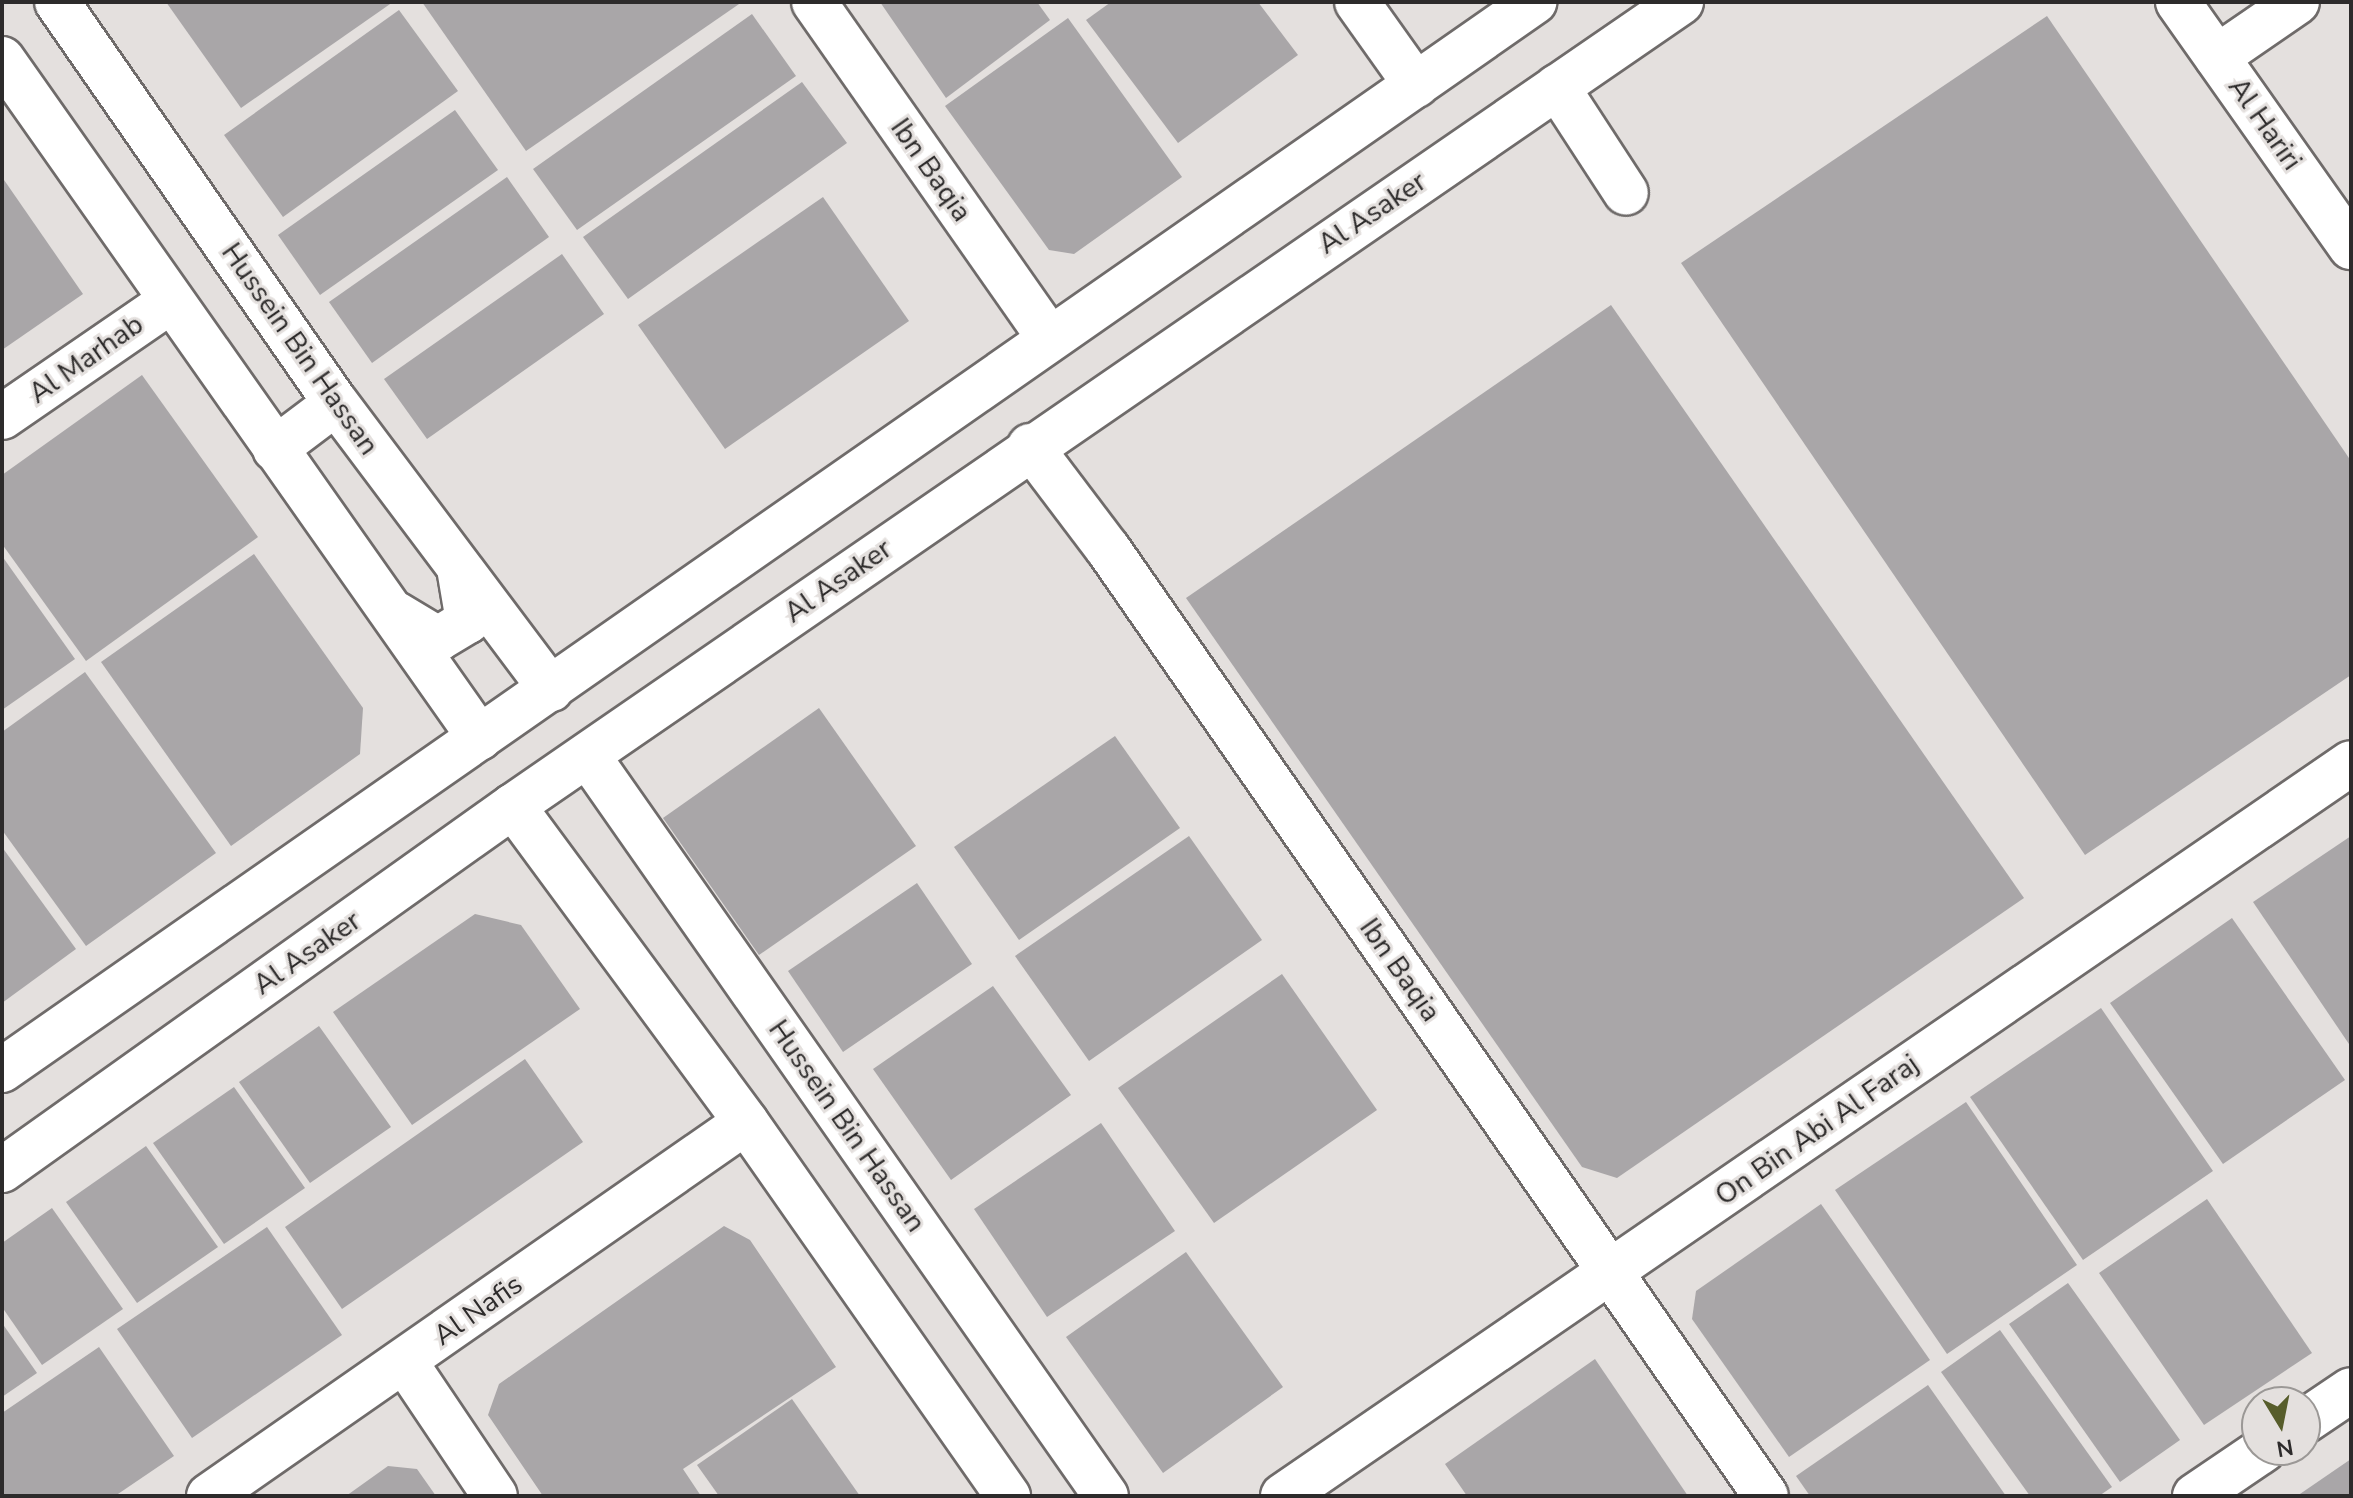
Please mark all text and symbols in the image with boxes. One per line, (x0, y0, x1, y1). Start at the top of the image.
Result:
street label: Al Hariri (2221, 71, 2309, 177)
street label: Ibn Baqia (883, 112, 979, 228)
street label: Al Asaker (1312, 165, 1432, 261)
street label: Hussein Bin Hassan (214, 237, 386, 461)
street label: Al Marhab (22, 307, 150, 411)
street label: Al Asaker (778, 532, 898, 630)
street label: Al Asaker (247, 904, 367, 1002)
street label: Ibn Baqia (1352, 912, 1448, 1028)
street label: Hussein Bin Hassan (761, 1014, 933, 1238)
street label: On Bin Abi Al Faraj (1709, 1047, 1925, 1213)
street label: Al Nafis (427, 1267, 529, 1353)
north arrow (2241, 1386, 2321, 1466)
text: N (2274, 1431, 2296, 1464)

